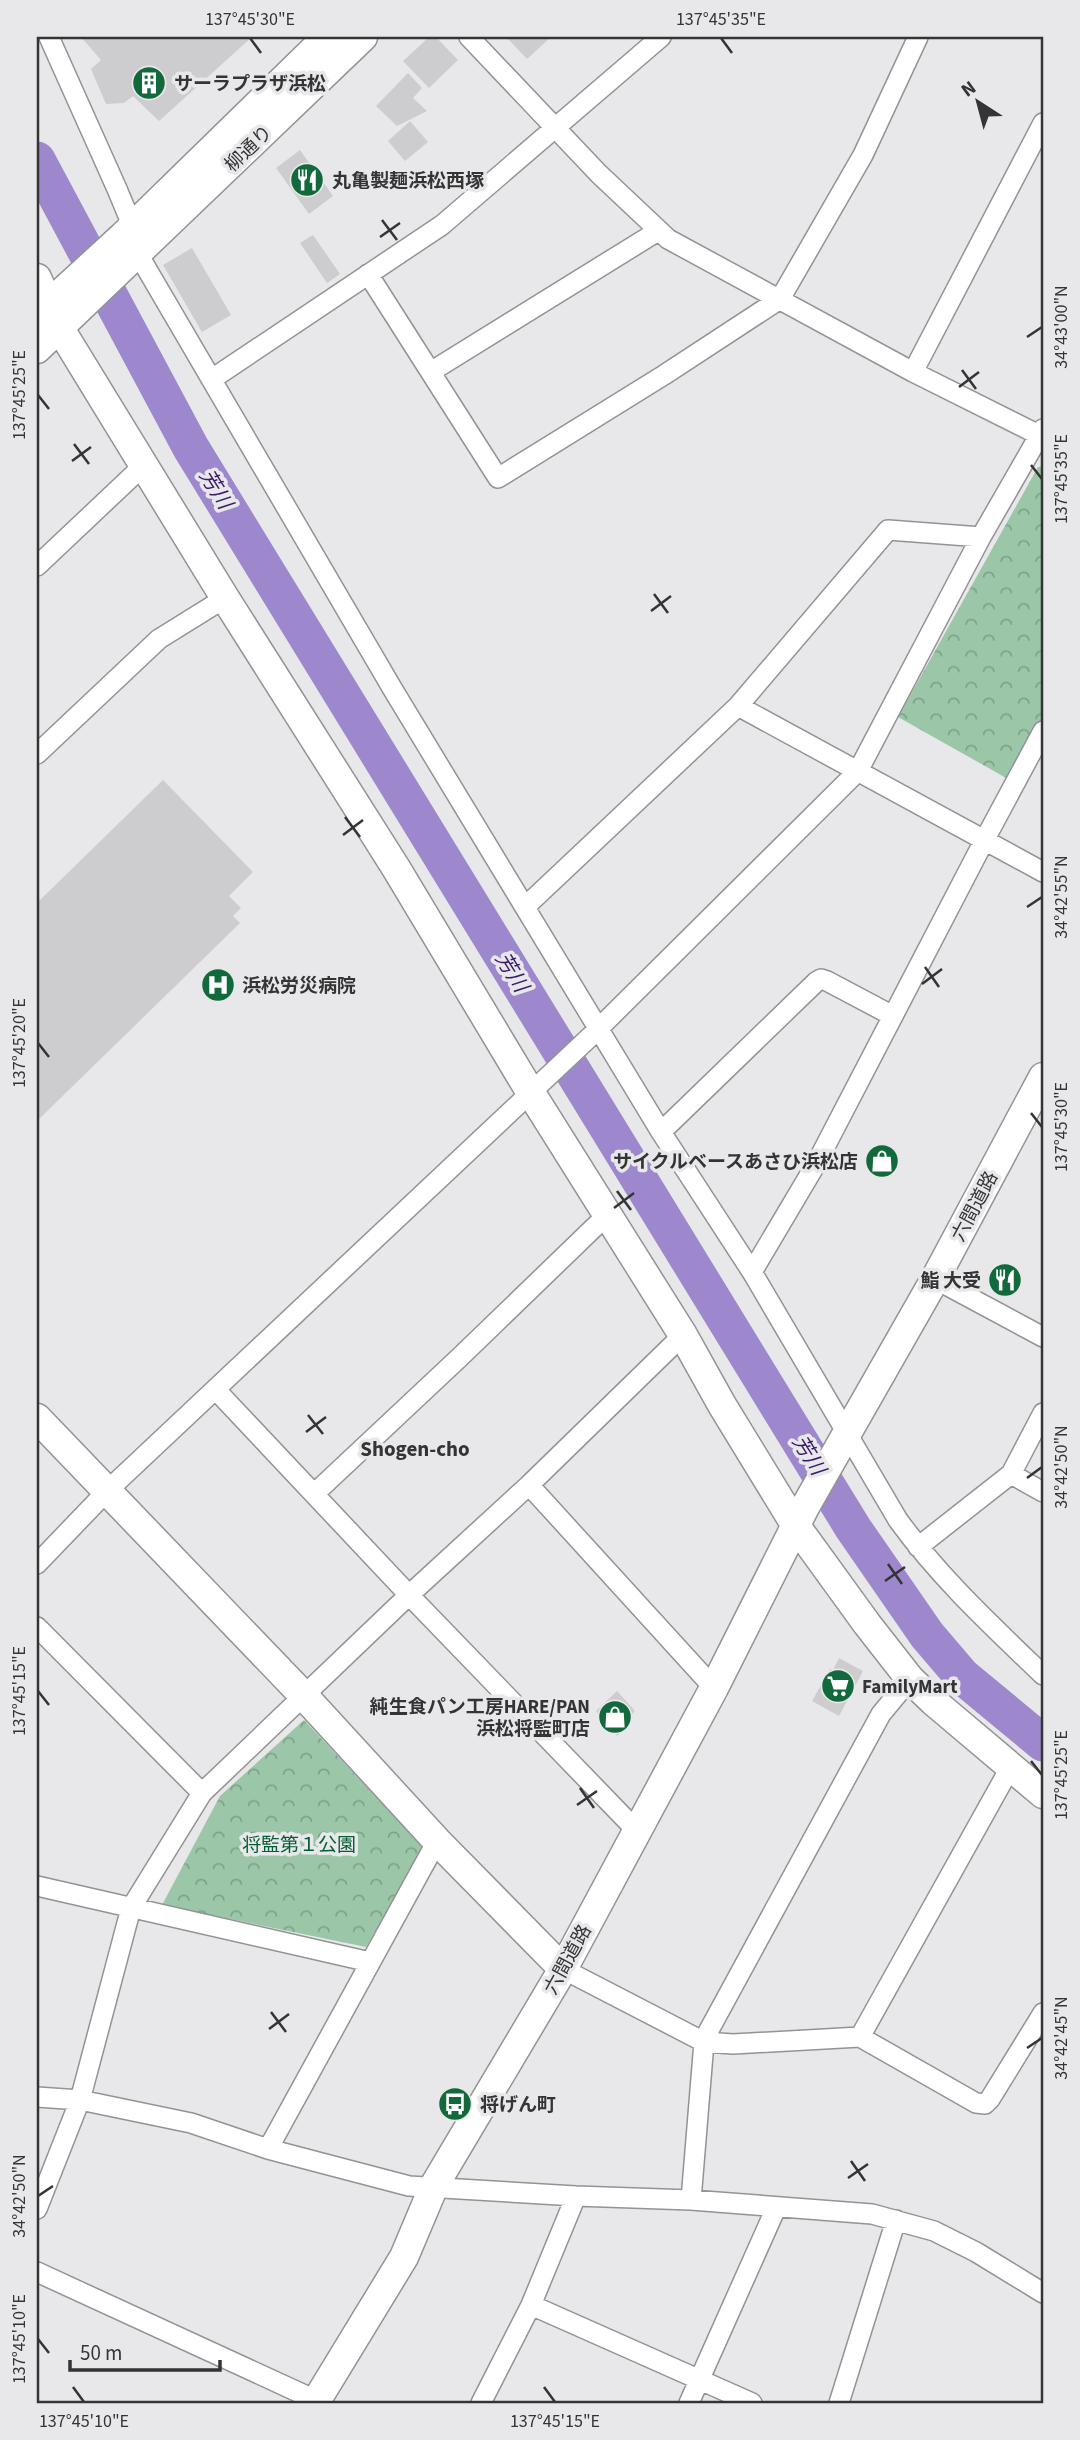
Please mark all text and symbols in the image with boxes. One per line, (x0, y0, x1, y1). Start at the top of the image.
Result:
text: 137°45'30"E (205, 7, 295, 32)
text: 137°45'35"E (676, 7, 766, 32)
building icon: サーラプラザ浜松 (130, 64, 168, 102)
north arrow (944, 66, 1014, 136)
place label: サーラプラザ浜松 (174, 71, 326, 98)
text: N (956, 75, 982, 104)
street label: 柳通り (219, 120, 279, 179)
restaurant icon: 丸亀製麺浜松西塚 (288, 161, 326, 199)
place label: 丸亀製麺浜松西塚 (332, 168, 484, 195)
text: 34°43'00"N (1049, 285, 1074, 369)
text: 137°45'25"E (7, 350, 32, 440)
text: 137°45'35"E (1049, 434, 1074, 524)
water label: 芳川 (192, 463, 241, 516)
text: 34°42'55"N (1049, 855, 1074, 939)
water label: 芳川 (488, 946, 537, 999)
hospital icon: 浜松労災病院 (199, 966, 237, 1004)
place label: 浜松労災病院 (242, 973, 356, 1000)
text: 137°45'20"E (7, 998, 32, 1088)
text: 137°45'30"E (1049, 1082, 1074, 1172)
shop icon: サイクルベースあさひ浜松店 (863, 1142, 901, 1180)
place label: サイクルベースあさひ浜松店 (613, 1149, 858, 1176)
street label: 六間道路 (946, 1167, 1005, 1247)
restaurant icon: 鮨 大受 (986, 1261, 1024, 1299)
place label: 鮨 大受 (920, 1268, 981, 1295)
text: 34°42'50"N (1049, 1425, 1074, 1509)
water label: 芳川 (785, 1429, 834, 1482)
district label: Shogen-cho (360, 1434, 470, 1464)
text: 137°45'15"E (7, 1646, 32, 1736)
supermarket icon: FamilyMart (819, 1667, 857, 1705)
place label: FamilyMart (862, 1674, 957, 1701)
place label: 純生食パン工房HARE/PAN 浜松将監町店 (370, 1694, 590, 1743)
shop icon: 純生食パン工房HARE/PAN 浜松将監町店 (596, 1698, 634, 1736)
text: 137°45'25"E (1049, 1730, 1074, 1820)
park label: 将監第１公園 (242, 1832, 356, 1859)
street label: 六間道路 (538, 1920, 599, 2000)
text: 34°42'45"N (1049, 1996, 1074, 2080)
bus stop icon: 将げん町 (436, 2085, 474, 2123)
place label: 将げん町 (480, 2092, 556, 2119)
text: 34°42'50"N (7, 2154, 32, 2238)
text: 137°45'10"E (7, 2294, 32, 2384)
scale bar (70, 2328, 220, 2372)
text: 50 m (80, 2338, 122, 2368)
text: 137°45'10"E (39, 2409, 129, 2434)
text: 137°45'15"E (510, 2409, 600, 2434)

